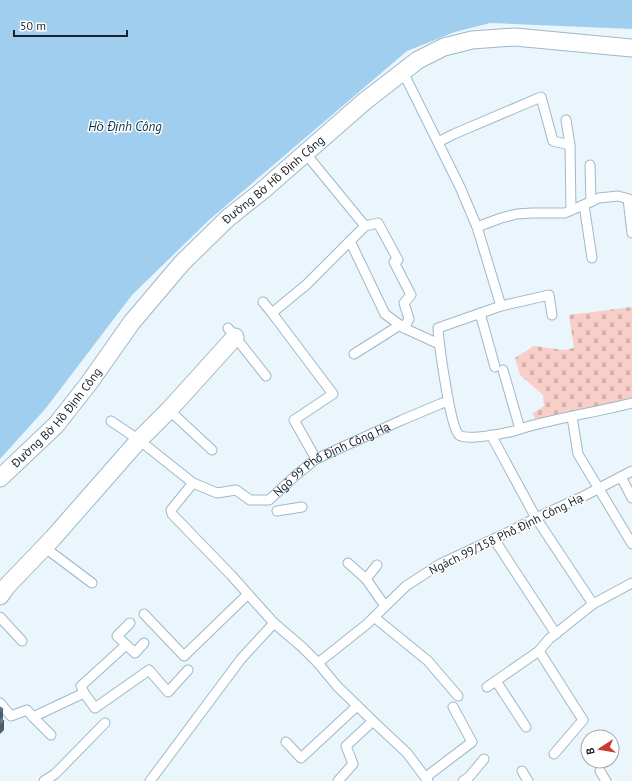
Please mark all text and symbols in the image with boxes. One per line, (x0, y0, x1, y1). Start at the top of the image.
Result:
scale bar (14, 12, 127, 38)
text: 50 m (20, 18, 46, 33)
water label: Hồ Định Công (88, 118, 162, 135)
street label: Đường Bờ Hồ Định Công (218, 132, 327, 227)
street label: Đường Bờ Hồ Định Công (7, 364, 105, 471)
street label: Ngõ 99 Phố Định Công Hạ (270, 418, 392, 499)
street label: Ngách 99/158 Phố Định Công Hạ (426, 490, 585, 577)
north arrow (580, 729, 620, 769)
text: B (583, 746, 598, 756)

